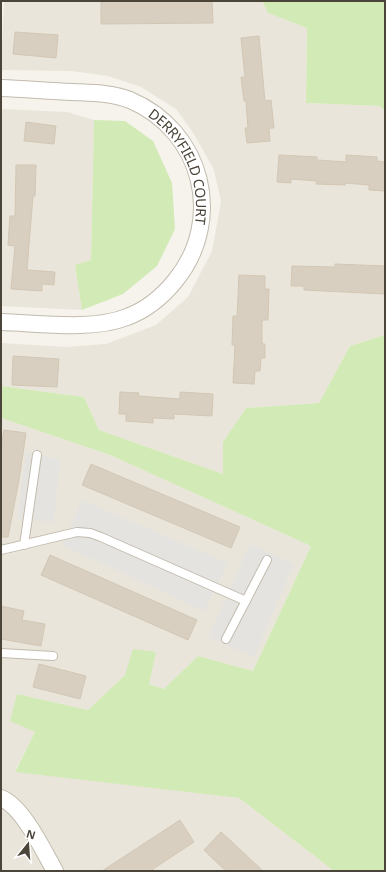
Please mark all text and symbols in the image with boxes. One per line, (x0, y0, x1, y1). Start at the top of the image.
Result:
street label: DERRYFIELD COURT (145, 104, 212, 226)
north arrow (8, 824, 48, 864)
text: N (25, 825, 38, 842)

